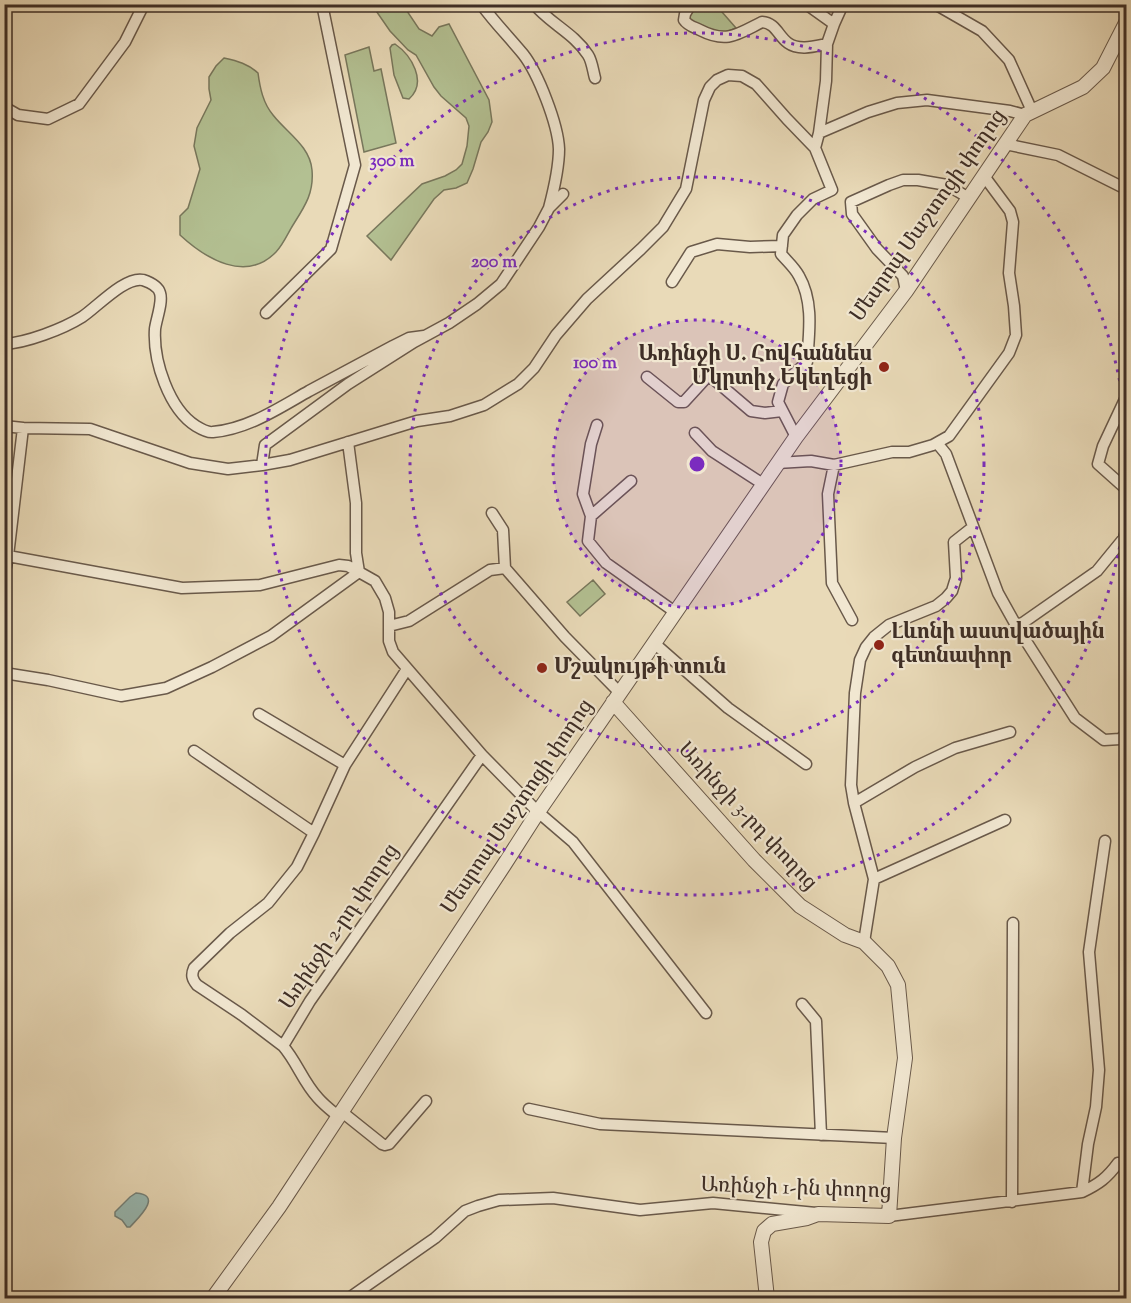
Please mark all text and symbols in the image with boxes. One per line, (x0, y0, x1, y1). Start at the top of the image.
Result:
street label: Մեսրոպ Մաշտոցի փողոց (844, 103, 1014, 329)
text: 300 m (370, 149, 415, 175)
text: 200 m (471, 250, 517, 276)
place label: Առինջի Ս. Հովհաննես Մկրտիչ Եկեղեցի (638, 340, 872, 394)
text: 100 m (573, 351, 617, 377)
marker: Առինջի Ս. Հովհաննես Մկրտիչ Եկեղեցի (877, 360, 891, 374)
centre of rings (687, 454, 707, 474)
place label: Լևոնի աստվածային գետնափոր (891, 618, 1105, 672)
marker: Լևոնի աստվածային գետնափոր (872, 638, 886, 652)
place label: Մշակույթի տուն (554, 653, 726, 683)
marker: Մշակույթի տուն (535, 661, 549, 675)
street label: Մեսրոպ Մաշտոցի փողոց (435, 693, 601, 921)
street label: Առինջի 3-րդ փողոց (670, 736, 824, 898)
street label: Առինջի 2-րդ փողոց (273, 838, 407, 1016)
street label: Առինջի 1-ին փողոց (700, 1171, 892, 1207)

